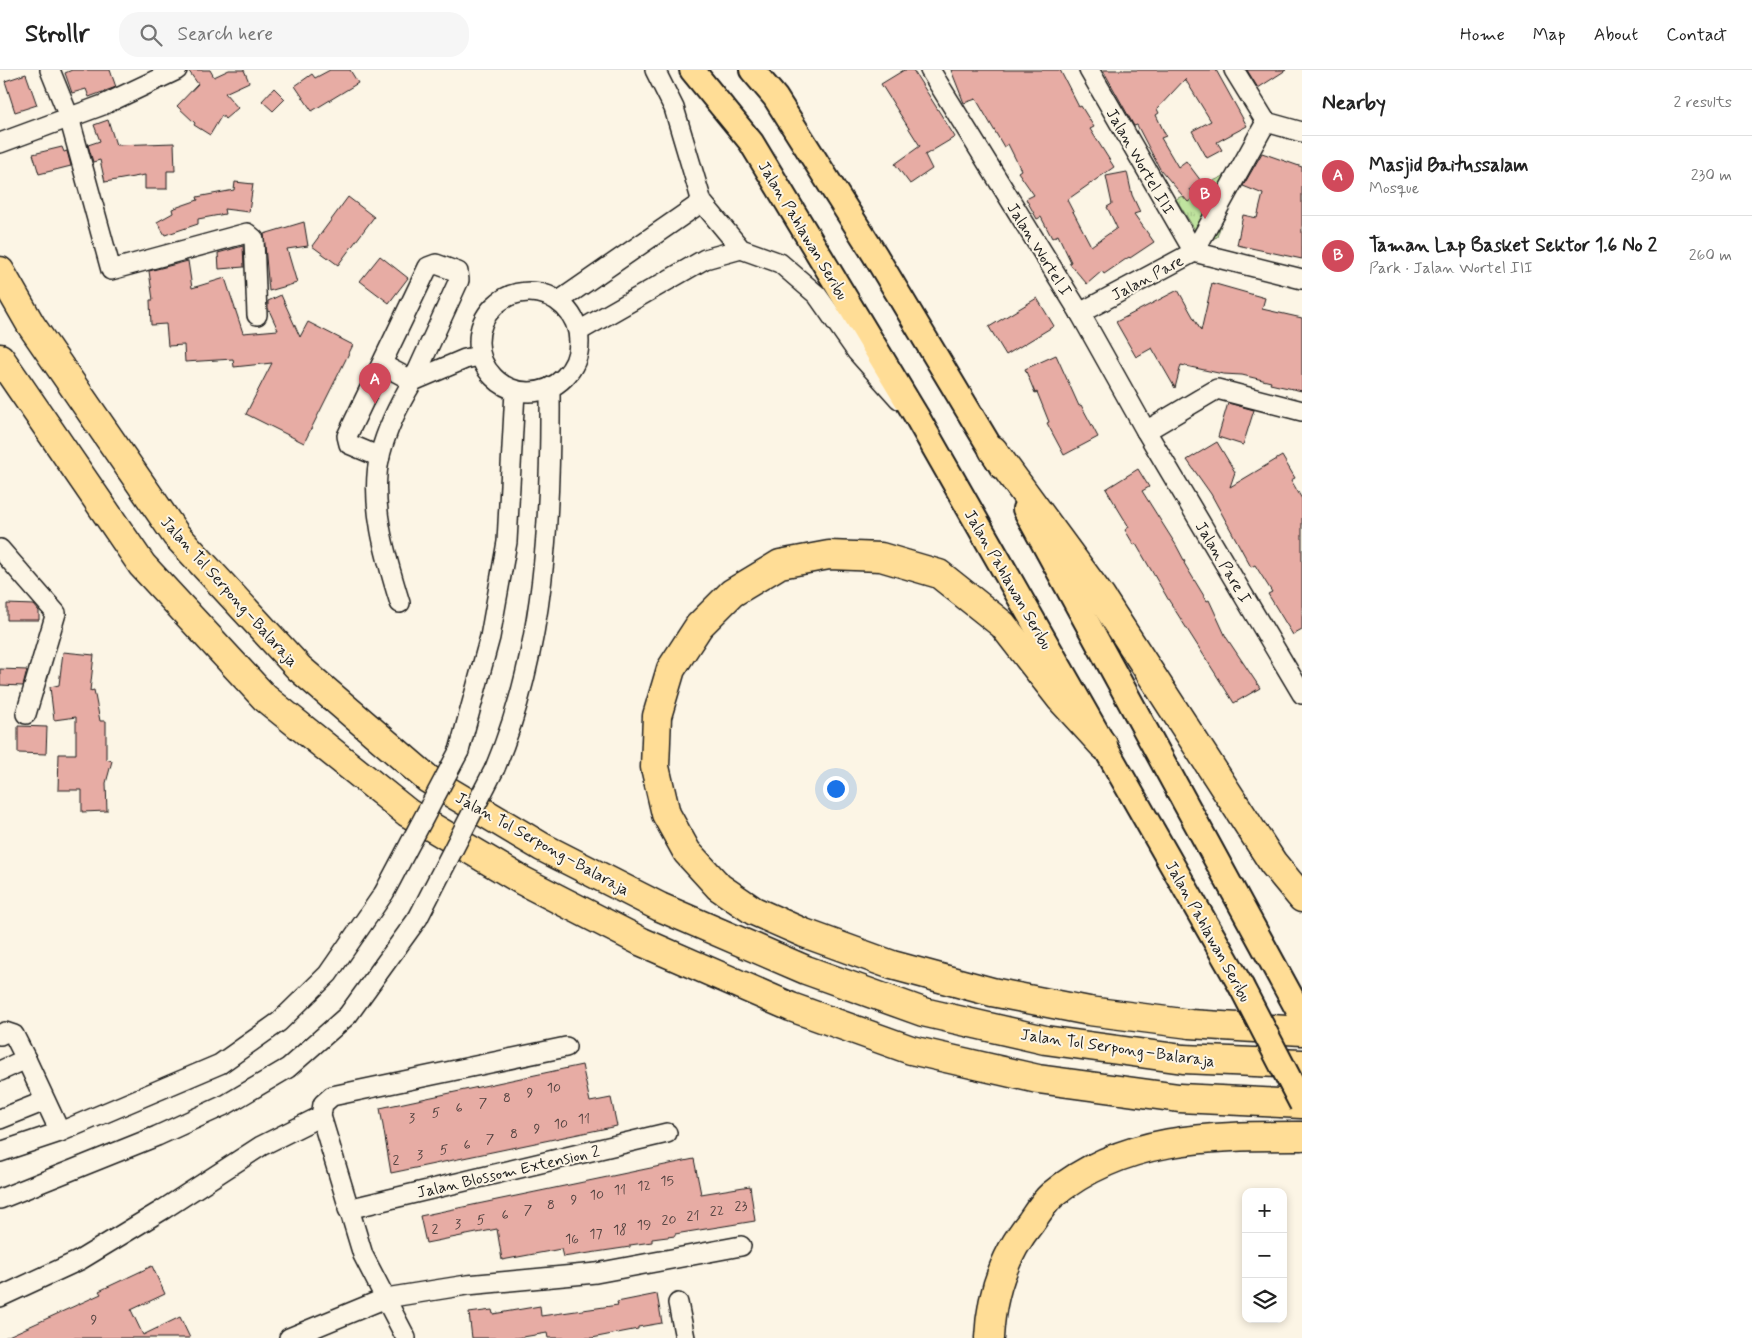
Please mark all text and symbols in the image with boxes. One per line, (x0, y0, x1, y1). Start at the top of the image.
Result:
search box (119, 12, 469, 57)
text: Strollr (25, 19, 89, 50)
icon: search (137, 21, 165, 49)
text: Search here (177, 22, 273, 47)
text: Home (1460, 23, 1505, 47)
text: Map (1533, 23, 1566, 47)
text: About (1594, 23, 1638, 47)
text: Contact (1666, 23, 1727, 47)
text: Nearby (1322, 89, 1386, 117)
text: 2 results (1674, 92, 1732, 113)
street label: Jalan Wortel III (1101, 105, 1179, 219)
text: Masjid Baitussalam (1369, 153, 1528, 178)
street label: Jalan Pahlawan Seribu (753, 157, 853, 304)
text: A (1333, 165, 1343, 186)
text: 230 m (1691, 165, 1732, 186)
pin: B (1189, 178, 1221, 219)
text: Mosque (1369, 178, 1419, 199)
street label: Jalan Wortel I (1002, 199, 1076, 300)
text: Taman Lap Basket Sektor 1.6 No 2 (1369, 233, 1657, 258)
text: B (1333, 245, 1343, 266)
text: 260 m (1689, 245, 1732, 266)
street label: Jalan Pare (1108, 251, 1187, 306)
text: Park · Jalan Wortel III (1369, 258, 1533, 279)
pin: A (359, 363, 391, 404)
street label: Jalan Pahlawan Seribu (959, 506, 1056, 654)
street label: Jalan Tol Serpong–Balaraja (156, 512, 302, 672)
street label: Jalan Pare I (1190, 518, 1255, 608)
your location (823, 776, 849, 802)
street label: Jalan Tol Serpong–Balaraja (451, 788, 633, 901)
street label: Jalan Pahlawan Seribu (1160, 857, 1255, 1006)
street label: Jalan Tol Serpong–Balaraja (1019, 1024, 1216, 1073)
house number: 10 (547, 1079, 561, 1097)
house number: 9 (527, 1084, 534, 1102)
house number: 8 (503, 1089, 511, 1107)
house number: 7 (479, 1094, 488, 1112)
house number: 6 (455, 1099, 463, 1117)
house number: 5 (432, 1104, 440, 1122)
house number: 3 (409, 1109, 415, 1127)
house number: 11 (578, 1110, 590, 1128)
house number: 10 (554, 1115, 568, 1133)
house number: 9 (534, 1120, 541, 1138)
house number: 8 (510, 1125, 518, 1143)
house number: 7 (486, 1130, 495, 1148)
house number: 6 (463, 1136, 471, 1154)
street label: Jalan Blossom Extension 2 (415, 1141, 602, 1204)
house number: 5 (440, 1141, 448, 1159)
house number: 3 (417, 1146, 423, 1164)
house number: 2 (393, 1151, 400, 1169)
house number: 15 (660, 1172, 674, 1190)
house number: 12 (637, 1177, 651, 1195)
house number: 11 (614, 1181, 626, 1199)
house number: 10 (590, 1186, 604, 1204)
map controls (1242, 1188, 1287, 1323)
button: + (1242, 1188, 1287, 1233)
house number: 9 (571, 1191, 578, 1209)
house number: 8 (547, 1196, 555, 1214)
house number: 23 (735, 1197, 747, 1215)
house number: 7 (524, 1201, 533, 1219)
house number: 22 (710, 1202, 724, 1220)
house number: 6 (501, 1206, 509, 1224)
house number: 21 (687, 1207, 699, 1225)
house number: 5 (477, 1211, 485, 1229)
house number: 20 (662, 1211, 676, 1229)
house number: 3 (455, 1215, 461, 1233)
house number: 19 (637, 1216, 651, 1234)
house number: 2 (432, 1220, 439, 1238)
house number: 18 (613, 1221, 627, 1239)
house number: 17 (589, 1225, 603, 1243)
house number: 16 (565, 1230, 579, 1248)
button: − (1242, 1233, 1287, 1278)
button: layers (1242, 1278, 1287, 1323)
house number: 9 (91, 1311, 98, 1329)

